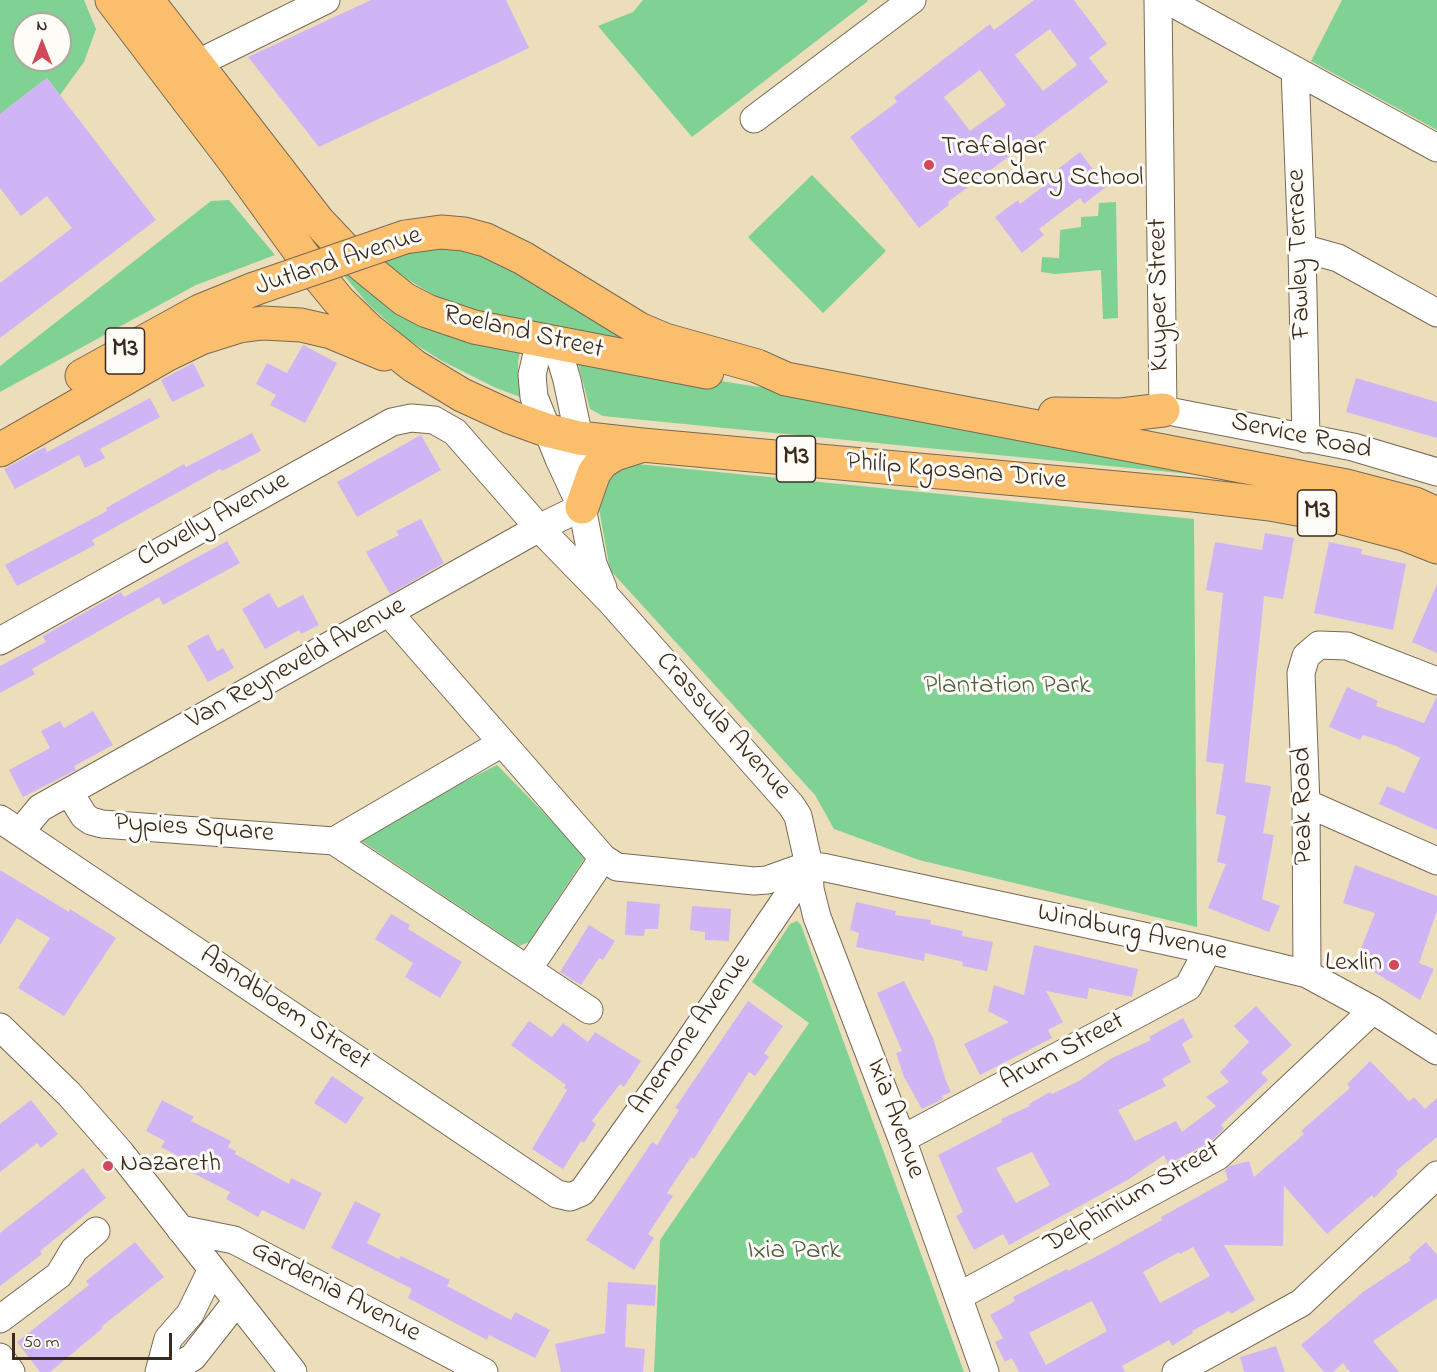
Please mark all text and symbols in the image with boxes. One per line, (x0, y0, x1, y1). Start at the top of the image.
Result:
north arrow (12, 12, 72, 72)
text: N (37, 14, 47, 38)
place label: Trafalgar Secondary School (941, 133, 1144, 196)
marker: Trafalgar Secondary School (922, 158, 936, 172)
street label: Fawley Terrace (1282, 168, 1320, 340)
street label: Kuyper Street (1143, 218, 1179, 372)
street label: Jutland Avenue (252, 221, 426, 305)
street label: Roeland Street (440, 300, 606, 368)
road number: M3 (106, 328, 144, 374)
street label: Service Road (1228, 407, 1374, 469)
road number: M3 (776, 436, 816, 482)
street label: Philip Kgosana Drive (844, 447, 1068, 499)
street label: Clovelly Avenue (133, 466, 295, 576)
road number: M3 (1298, 490, 1336, 536)
street label: Van Reyneveld Avenue (182, 591, 412, 739)
street label: Crassula Avenue (647, 647, 797, 807)
park label: Plantation Park (924, 672, 1090, 704)
street label: Peak Road (1288, 747, 1322, 865)
street label: Pypies Square (113, 808, 275, 852)
street label: Windburg Avenue (1034, 898, 1230, 970)
street label: Aandbloem Street (192, 941, 376, 1079)
street label: Anemone Avenue (624, 948, 760, 1122)
place label: Lexlin (1325, 949, 1382, 981)
marker: Lexlin (1387, 958, 1401, 972)
street label: Arum Street (995, 1007, 1131, 1099)
street label: Ixia Avenue (857, 1055, 931, 1183)
street label: Delphinium Street (1039, 1136, 1227, 1262)
place label: Nazareth (120, 1150, 221, 1182)
marker: Nazareth (101, 1159, 115, 1173)
street label: Gardenia Avenue (245, 1235, 425, 1351)
park label: Ixia Park (747, 1237, 841, 1269)
scale bar (15, 1321, 176, 1359)
text: 50 m (23, 1330, 60, 1356)

